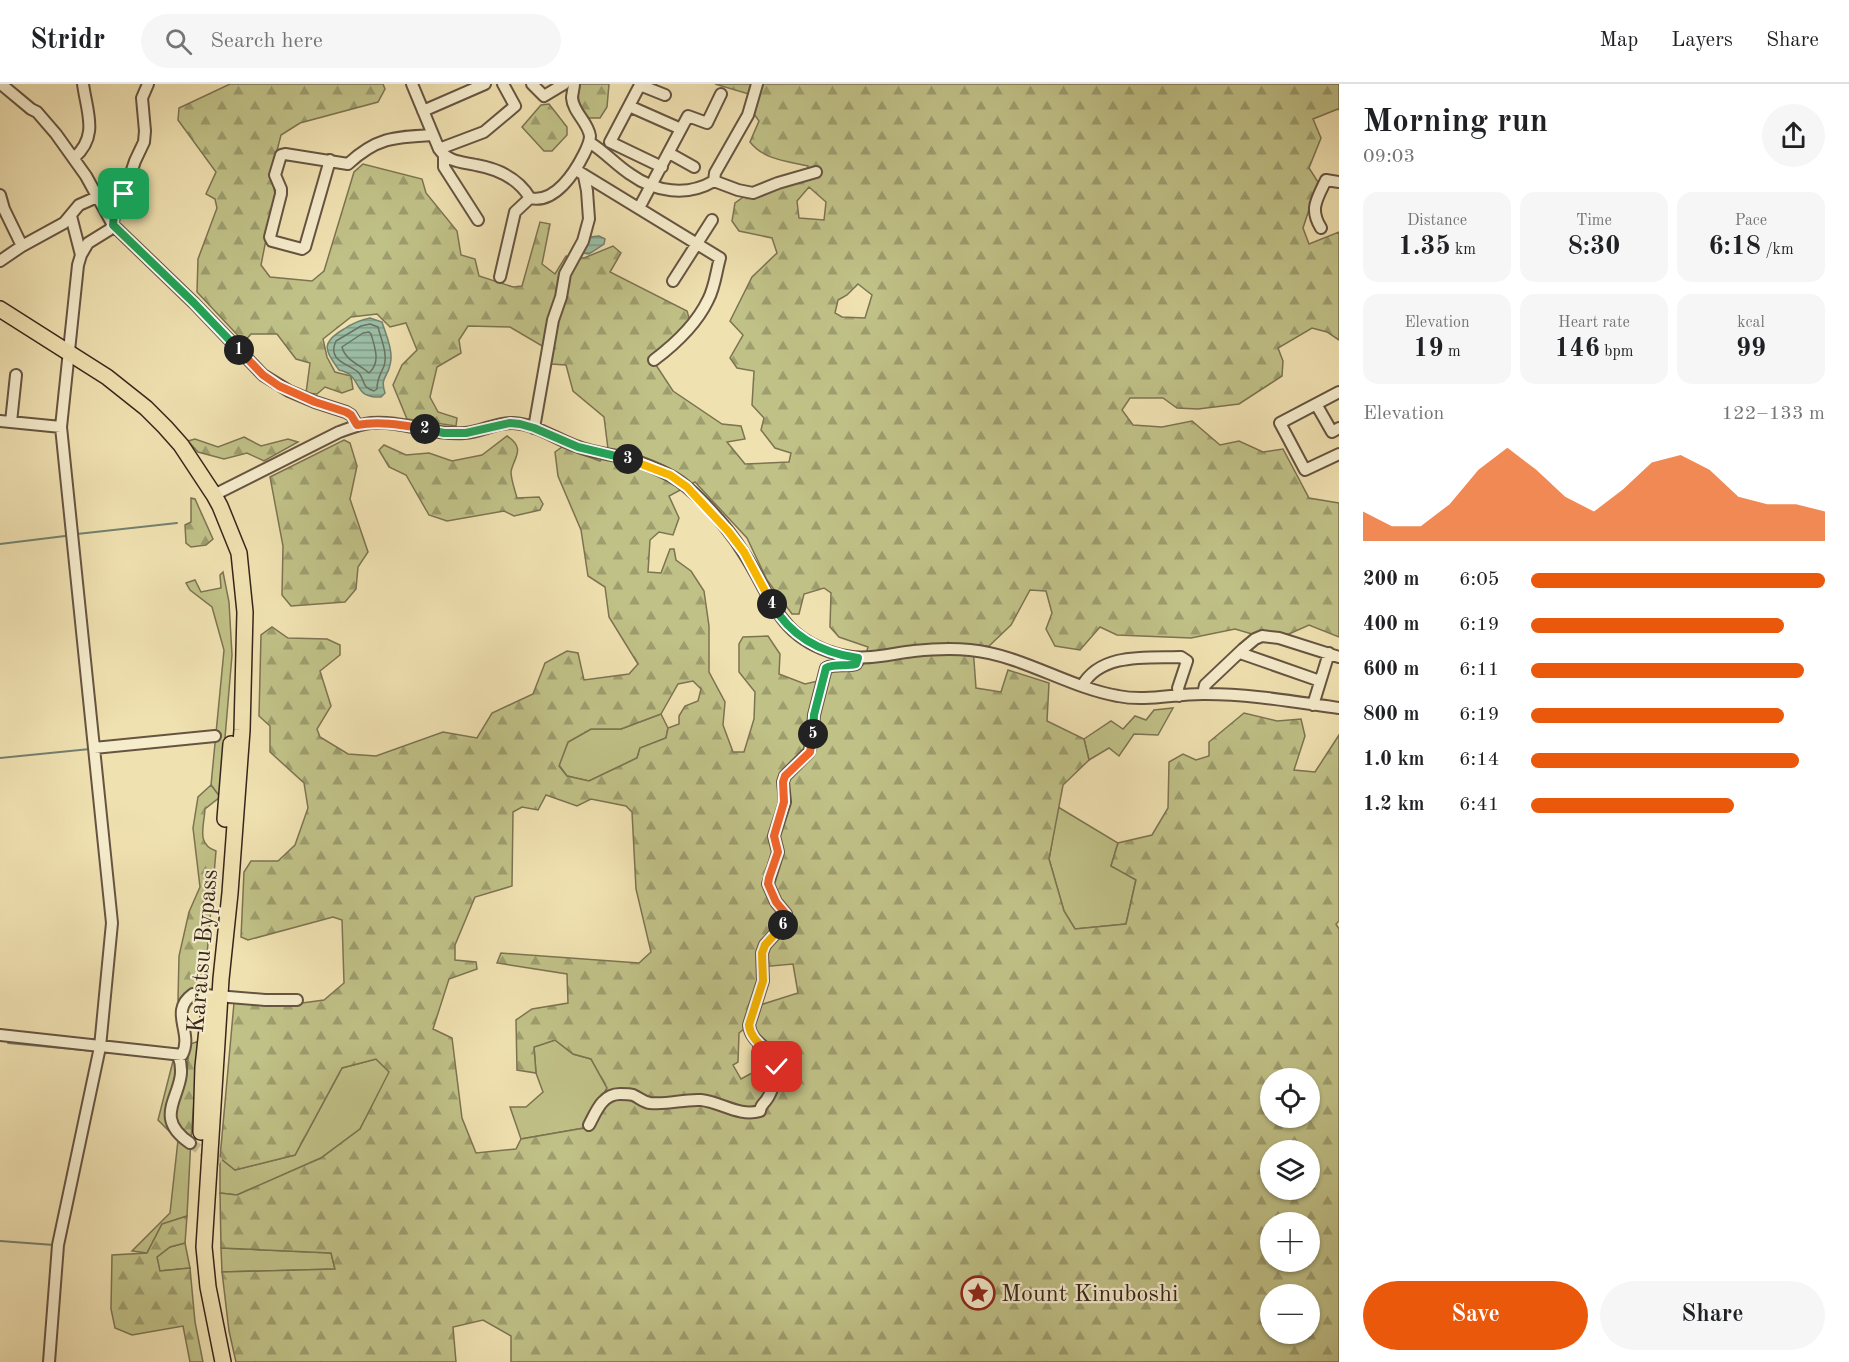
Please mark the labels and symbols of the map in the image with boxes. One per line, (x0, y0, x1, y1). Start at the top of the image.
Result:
pin (98, 168, 149, 219)
pin: 1 (224, 335, 254, 365)
pin: 2 (410, 414, 440, 444)
pin: 3 (613, 444, 643, 474)
pin: 4 (757, 589, 787, 619)
pin: 5 (798, 719, 828, 749)
street label: Karatsu Bypass (185, 868, 223, 1034)
pin: 6 (768, 910, 798, 940)
pin (751, 1041, 802, 1092)
place icon: Mount Kinuboshi (960, 1275, 996, 1311)
place label: Mount Kinuboshi (1001, 1283, 1178, 1307)

